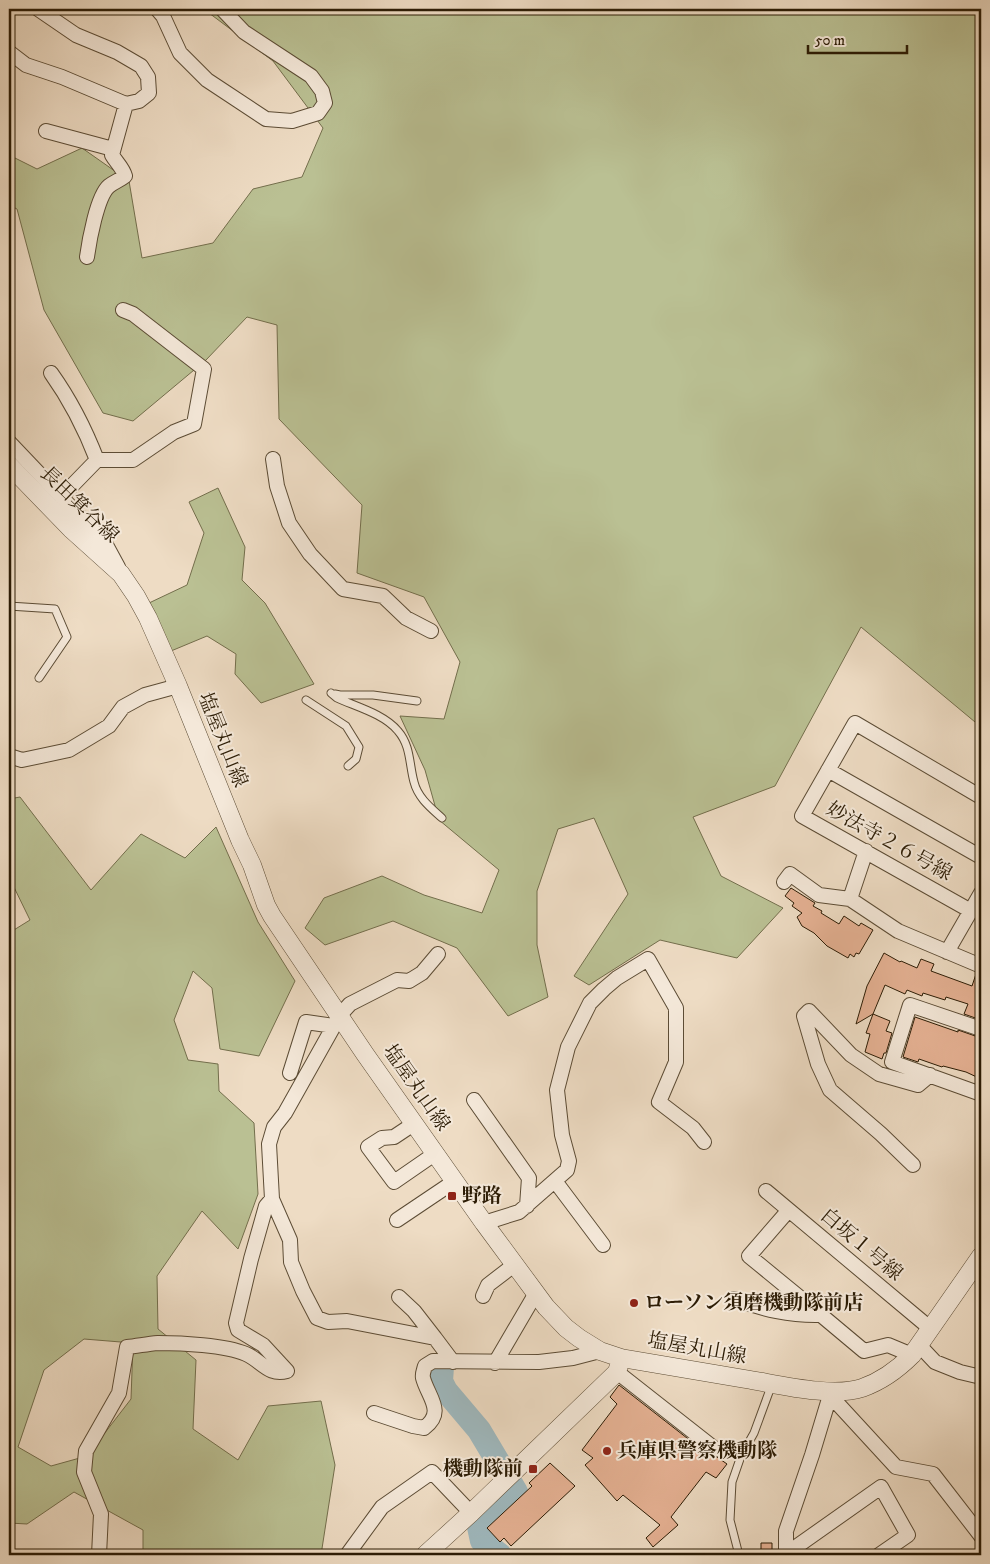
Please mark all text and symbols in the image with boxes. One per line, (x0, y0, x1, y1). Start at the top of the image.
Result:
scale bar (808, 22, 906, 54)
text: 50 m (815, 31, 845, 50)
street label: 長田箕谷線 (34, 461, 124, 549)
street label: 塩屋丸山線 (192, 689, 252, 791)
street label: 妙法寺２６号線 (822, 797, 956, 887)
street label: 塩屋丸山線 (377, 1040, 455, 1136)
place label: 野路 (462, 1184, 502, 1209)
marker: 野路 (446, 1190, 458, 1202)
street label: 白坂１号線 (815, 1203, 907, 1287)
place label: ローソン須磨機動隊前店 (644, 1291, 863, 1316)
marker: ローソン須磨機動隊前店 (628, 1297, 640, 1309)
street label: 塩屋丸山線 (646, 1328, 748, 1370)
place label: 兵庫県警察機動隊 (617, 1439, 777, 1464)
marker: 兵庫県警察機動隊 (601, 1445, 613, 1457)
place label: 機動隊前 (443, 1457, 523, 1482)
marker: 機動隊前 (527, 1463, 539, 1475)

